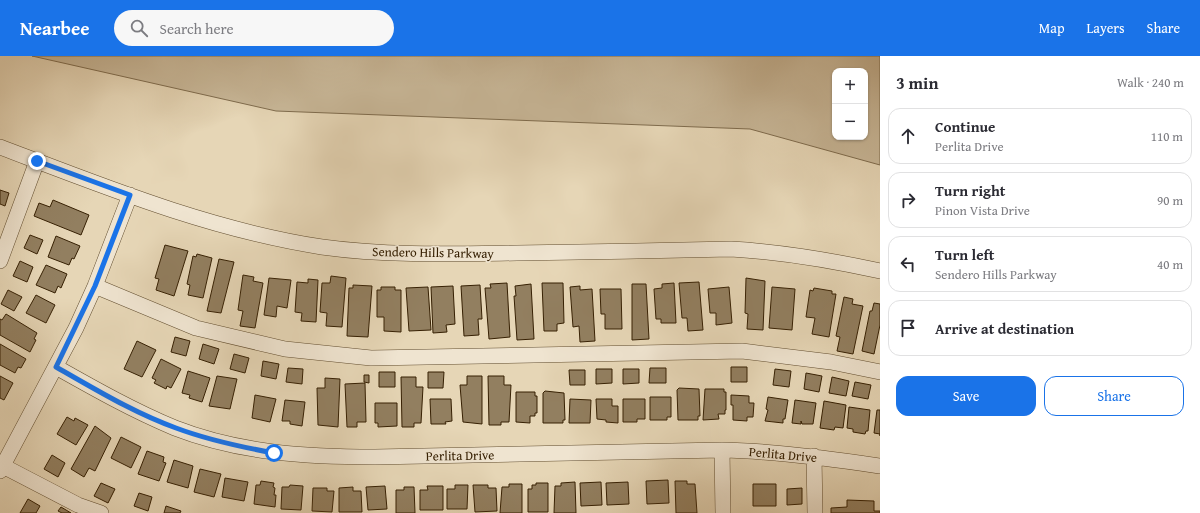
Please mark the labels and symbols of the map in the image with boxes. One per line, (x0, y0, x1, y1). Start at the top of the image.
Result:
route end (28, 152, 46, 170)
street label: Sendero Hills Parkway (372, 242, 495, 263)
street label: Perlita Drive (748, 442, 818, 467)
route start (265, 444, 283, 462)
street label: Perlita Drive (426, 445, 494, 466)

